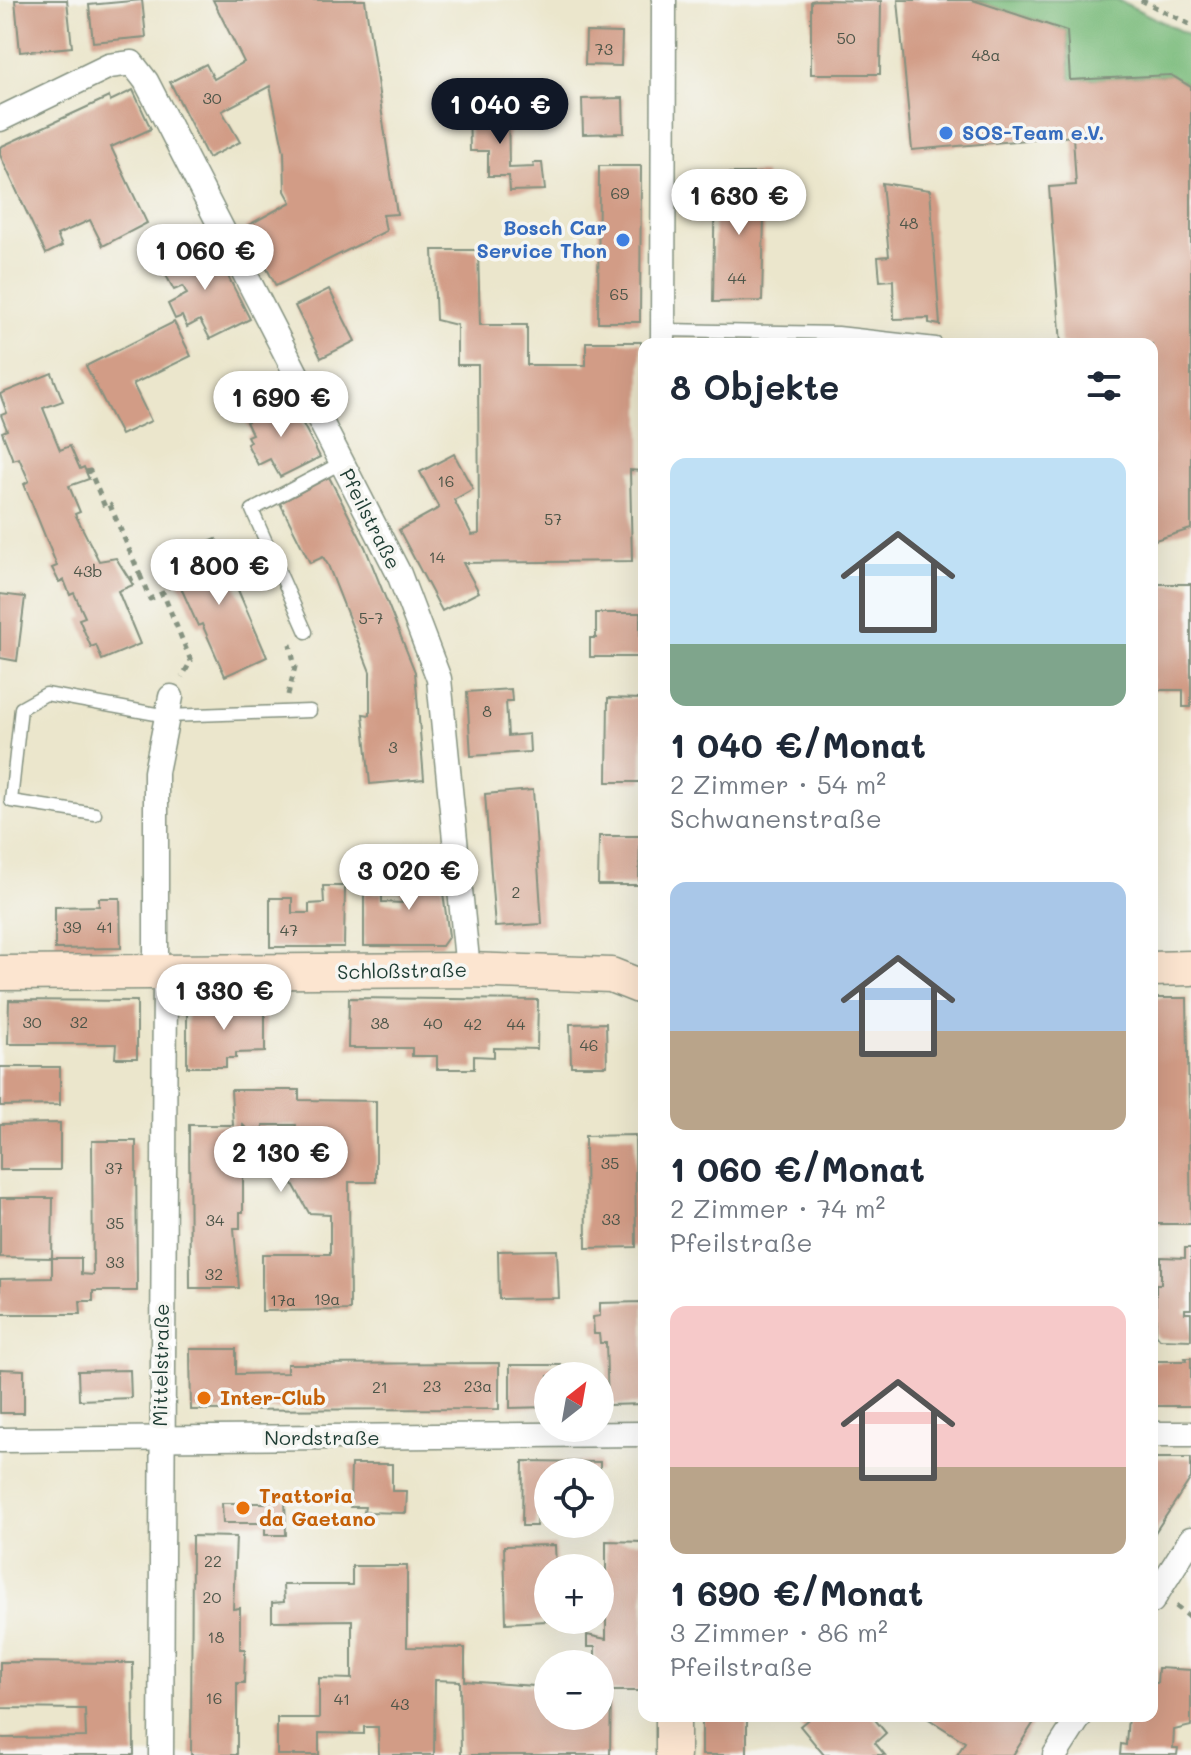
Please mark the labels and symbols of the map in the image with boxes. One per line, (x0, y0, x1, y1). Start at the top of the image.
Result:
house number: 50 (836, 27, 856, 48)
house number: 73 (595, 38, 613, 59)
house number: 48a (971, 44, 1001, 65)
pin: 1 040 € (426, 78, 574, 146)
house number: 30 (202, 87, 222, 108)
place label: SOS-Team e.V. (962, 119, 1104, 145)
marker: SOS-Team e.V. (937, 124, 955, 142)
pin: 1 630 € (665, 169, 813, 237)
house number: 69 (610, 182, 630, 203)
house number: 48 (899, 212, 919, 233)
place label: Bosch Car Service Thon (476, 214, 607, 263)
pin: 1 060 € (131, 224, 279, 292)
marker: Bosch Car Service Thon (614, 231, 632, 249)
house number: 44 (728, 267, 747, 288)
house number: 65 (610, 283, 629, 304)
pin: 1 690 € (207, 371, 355, 439)
street label: Pfeilstraße (334, 464, 407, 573)
house number: 16 (438, 470, 454, 491)
house number: 57 (544, 508, 562, 529)
pin: 1 800 € (145, 539, 293, 607)
house number: 14 (429, 546, 446, 567)
house number: 43b (74, 560, 102, 581)
house number: 5-7 (359, 607, 384, 628)
house number: 8 (482, 700, 492, 721)
house number: 3 (388, 736, 398, 757)
pin: 3 020 € (335, 844, 483, 912)
house number: 2 (512, 881, 520, 902)
house number: 39 (63, 916, 81, 937)
house number: 41 (97, 916, 113, 937)
house number: 47 (280, 919, 298, 940)
street label: Schloßstraße (337, 956, 467, 984)
pin: 1 330 € (150, 964, 298, 1032)
house number: 30 (22, 1011, 42, 1032)
house number: 32 (70, 1011, 88, 1032)
house number: 38 (370, 1012, 390, 1033)
house number: 40 (423, 1012, 443, 1033)
house number: 42 (464, 1013, 482, 1034)
house number: 44 (507, 1013, 526, 1034)
house number: 46 (579, 1034, 599, 1055)
pin: 2 130 € (207, 1126, 355, 1194)
house number: 35 (601, 1152, 619, 1173)
house number: 37 (105, 1157, 123, 1178)
house number: 33 (602, 1208, 620, 1229)
house number: 34 (206, 1209, 225, 1230)
house number: 35 (106, 1212, 124, 1233)
house number: 33 (106, 1251, 124, 1272)
house number: 32 (205, 1263, 223, 1284)
house number: 19a (314, 1288, 340, 1309)
house number: 17a (270, 1289, 296, 1310)
street label: Mittelstraße (146, 1303, 174, 1427)
north arrow (534, 1362, 614, 1442)
house number: 23 (423, 1375, 441, 1396)
house number: 23a (464, 1375, 492, 1396)
house number: 21 (372, 1376, 388, 1397)
place label: Inter-Club (220, 1384, 326, 1410)
marker: Inter-Club (195, 1389, 213, 1407)
street label: Nordstraße (264, 1424, 380, 1450)
place label: Trattoria da Gaetano (259, 1482, 376, 1531)
marker: Trattoria da Gaetano (234, 1499, 252, 1517)
house number: 22 (204, 1550, 222, 1571)
house number: 20 (203, 1586, 222, 1607)
house number: 18 (208, 1626, 225, 1647)
house number: 16 (206, 1687, 222, 1708)
house number: 41 (334, 1688, 350, 1709)
house number: 43 (391, 1693, 409, 1714)

